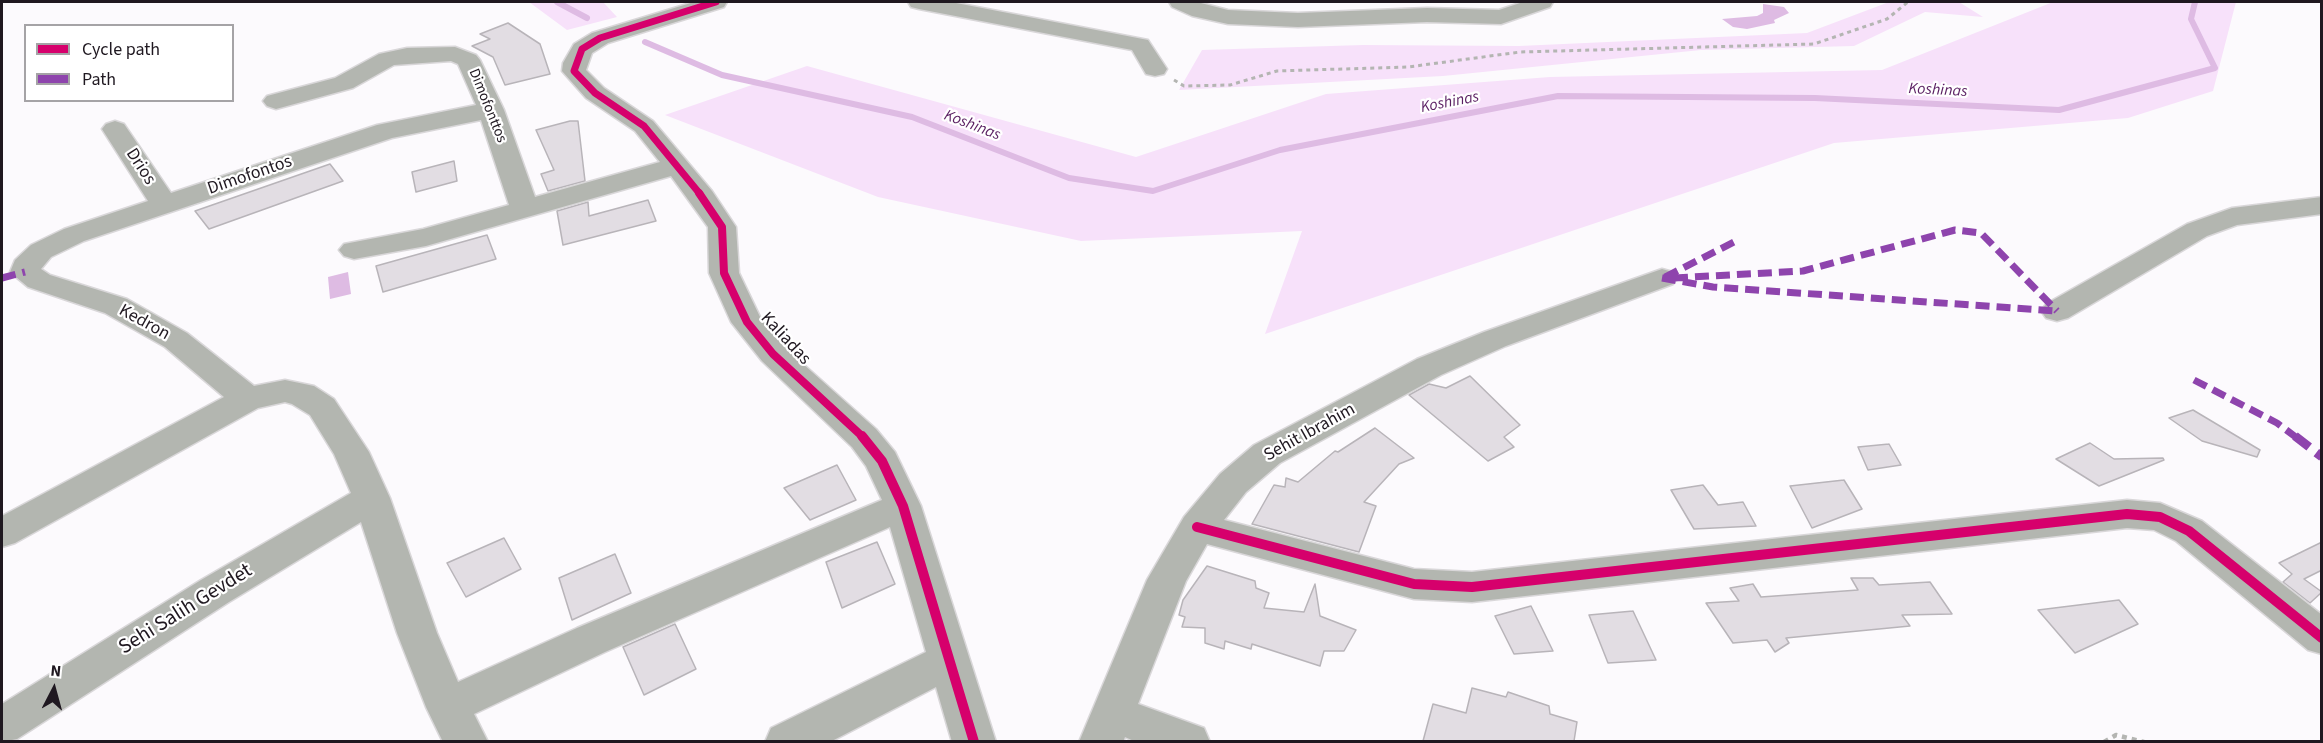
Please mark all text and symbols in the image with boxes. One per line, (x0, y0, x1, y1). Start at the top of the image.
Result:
legend (24, 24, 234, 102)
text: Cycle path (82, 37, 160, 62)
street label: Dimofonttos (464, 66, 510, 146)
text: Path (82, 67, 116, 92)
water label: Koshinas (1908, 80, 1968, 102)
water label: Koshinas (1419, 88, 1481, 118)
water label: Koshinas (941, 106, 1003, 146)
street label: Drios (120, 145, 160, 189)
street label: Dimofontos (205, 151, 295, 201)
street label: Kedron (115, 300, 173, 346)
street label: Kaliadas (755, 308, 815, 370)
street label: Sehit Ibrahim (1261, 399, 1359, 467)
street label: Sehi Salih Gevdet (115, 559, 257, 661)
north arrow (24, 659, 84, 719)
text: N (49, 660, 62, 683)

